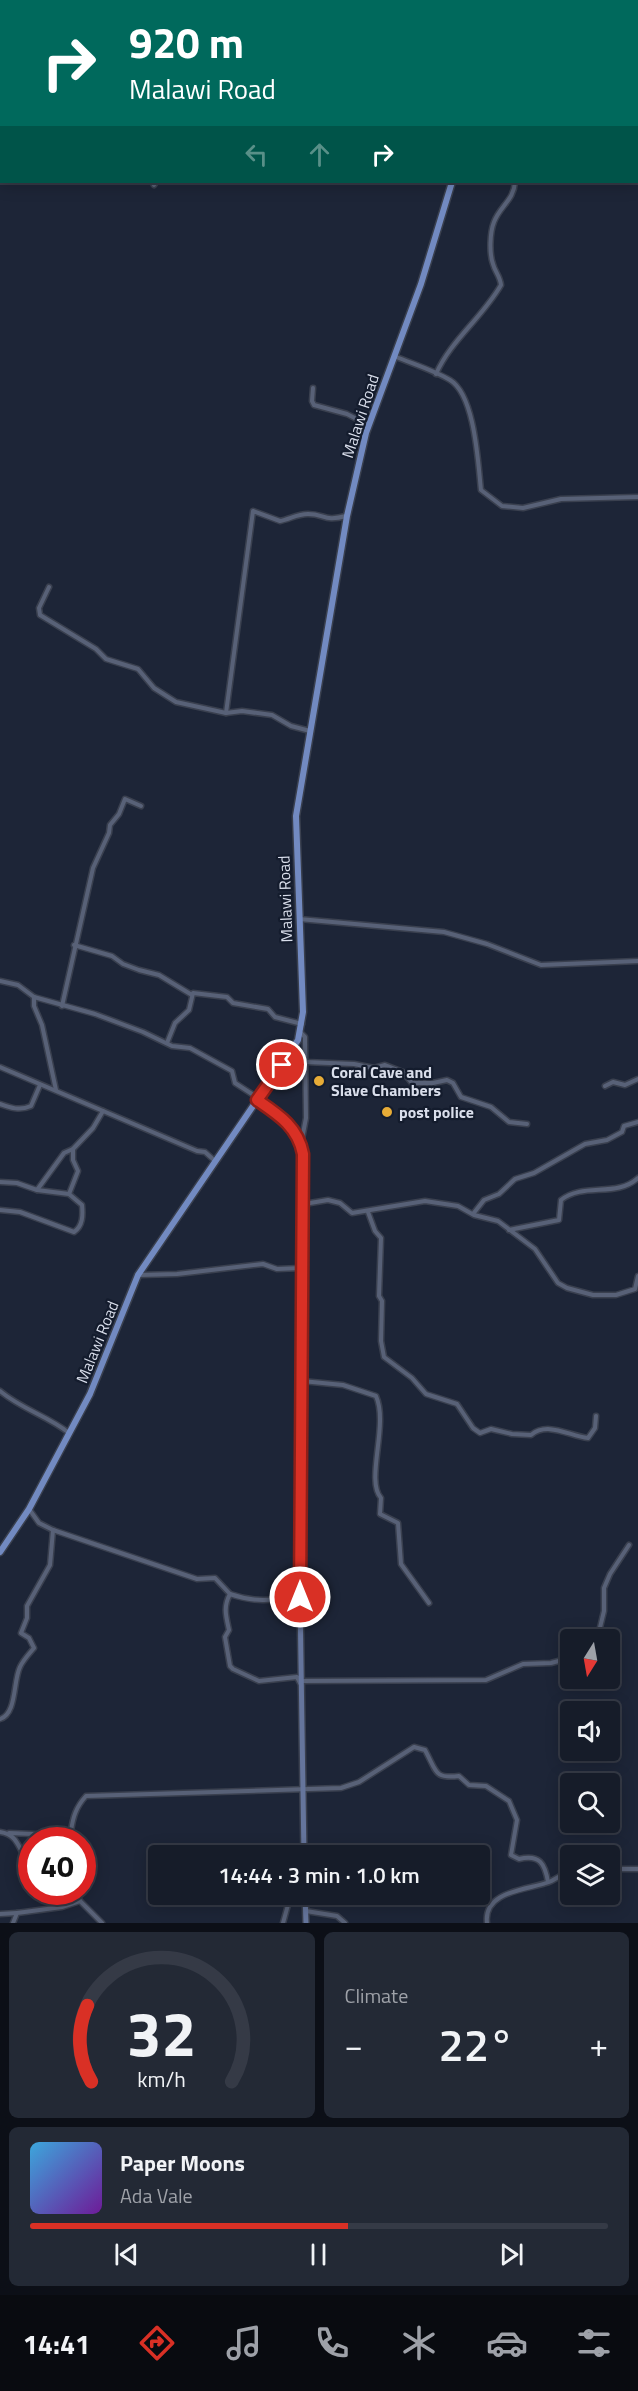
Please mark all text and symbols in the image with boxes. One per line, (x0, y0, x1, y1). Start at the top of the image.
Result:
text: 920 m (129, 10, 244, 74)
icon: right (30, 24, 108, 102)
text: Malawi Road (129, 68, 276, 109)
icon: left (240, 138, 273, 171)
icon: ahead (303, 138, 336, 171)
icon: right (366, 138, 399, 171)
street label: Malawi Road (335, 371, 385, 461)
street label: Malawi Road (271, 855, 299, 943)
pin (256, 1039, 307, 1090)
icon: arrive (265, 1048, 298, 1081)
place label: Coral Cave and Slave Chambers (331, 1060, 441, 1102)
marker: Coral Cave and Slave Chambers (312, 1074, 326, 1088)
place label: post police (399, 1100, 474, 1124)
marker: post police (380, 1105, 394, 1119)
street label: Malawi Road (70, 1297, 124, 1387)
position arrow (268, 1565, 332, 1629)
north arrow (560, 1629, 620, 1689)
map controls (560, 1629, 620, 1905)
button: sound (560, 1701, 620, 1761)
button: search (560, 1773, 620, 1833)
speed limit sign: 40 (18, 1827, 96, 1905)
button: layers (560, 1845, 620, 1905)
text: 14:44 · 3 min · 1.0 km (218, 1858, 420, 1892)
text: Climate (345, 1980, 408, 2011)
text: 32 (127, 1985, 197, 2080)
text: 22° (438, 2010, 514, 2078)
text: − (345, 2020, 363, 2070)
text: + (590, 2020, 608, 2070)
text: km/h (137, 2063, 186, 2095)
text: Paper Moons (120, 2146, 245, 2180)
text: Ada Vale (120, 2180, 193, 2211)
icon: previous (110, 2238, 143, 2271)
icon: pause (302, 2238, 335, 2271)
icon: next (495, 2238, 528, 2271)
icon: directions (136, 2322, 178, 2364)
icon: music (223, 2322, 265, 2364)
icon: phone (311, 2322, 353, 2364)
icon: climate (398, 2322, 440, 2364)
icon: car (486, 2322, 528, 2364)
icon: filters (573, 2322, 615, 2364)
text: 14:41 (23, 2323, 90, 2364)

